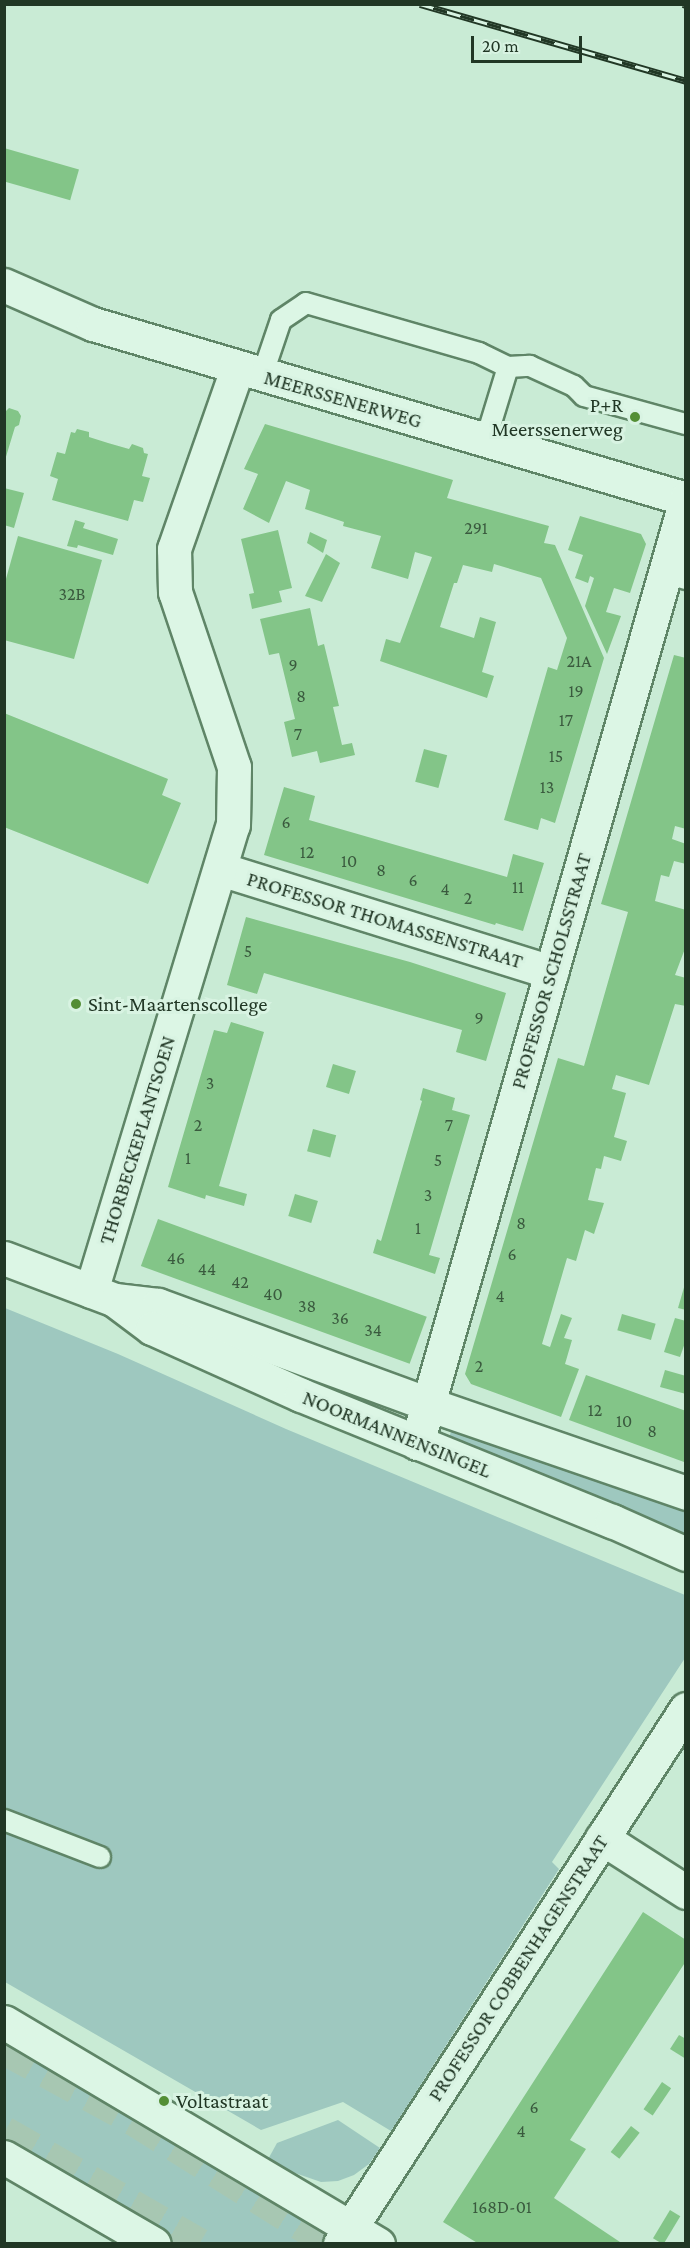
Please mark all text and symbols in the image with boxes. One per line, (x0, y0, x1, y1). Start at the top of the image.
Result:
scale bar (474, 24, 585, 62)
text: 20 m (482, 36, 519, 56)
street label: MEERSSENERWEG (261, 364, 425, 434)
place label: P+R Meerssenerweg (491, 392, 623, 442)
marker: P+R Meerssenerweg (628, 410, 642, 424)
house number: 291 (464, 517, 488, 539)
house number: 32B (59, 583, 85, 605)
house number: 21A (567, 650, 591, 672)
house number: 9 (288, 654, 298, 676)
house number: 19 (568, 680, 584, 702)
house number: 8 (296, 685, 306, 707)
house number: 17 (559, 709, 573, 731)
house number: 7 (294, 723, 302, 745)
house number: 15 (549, 745, 563, 767)
house number: 13 (540, 776, 554, 798)
house number: 6 (281, 811, 291, 833)
house number: 12 (300, 841, 314, 863)
house number: 10 (341, 850, 357, 872)
street label: PROFESSOR SCHOLSSTRAAT (505, 850, 597, 1092)
house number: 8 (376, 859, 386, 881)
street label: PROFESSOR THOMASSENSTRAAT (244, 866, 526, 974)
house number: 6 (408, 869, 418, 891)
house number: 11 (512, 876, 524, 898)
house number: 4 (440, 878, 450, 900)
house number: 2 (464, 887, 472, 909)
house number: 5 (244, 940, 252, 962)
place label: Sint-Maartenscollege (88, 991, 268, 1017)
marker: Sint-Maartenscollege (69, 997, 83, 1011)
house number: 9 (474, 1007, 484, 1029)
street label: THORBECKEPLANTSOEN (93, 1033, 181, 1247)
house number: 3 (206, 1072, 214, 1094)
house number: 2 (194, 1114, 202, 1136)
house number: 7 (445, 1114, 453, 1136)
house number: 1 (185, 1147, 191, 1169)
house number: 5 (434, 1149, 442, 1171)
house number: 3 (424, 1184, 432, 1206)
house number: 8 (516, 1212, 526, 1234)
house number: 1 (415, 1217, 421, 1239)
house number: 6 (507, 1243, 517, 1265)
house number: 46 (167, 1247, 185, 1269)
house number: 44 (198, 1258, 216, 1280)
house number: 42 (231, 1271, 249, 1293)
house number: 40 (263, 1283, 283, 1305)
house number: 4 (495, 1285, 505, 1307)
house number: 38 (298, 1295, 316, 1317)
house number: 36 (331, 1307, 349, 1329)
house number: 34 (364, 1319, 382, 1341)
house number: 2 (475, 1355, 483, 1377)
street label: NOORMANNENSINGEL (299, 1385, 495, 1483)
house number: 12 (588, 1399, 602, 1421)
house number: 10 (616, 1410, 632, 1432)
house number: 8 (647, 1420, 657, 1442)
street label: PROFESSOR COBBENHAGENSTRAAT (422, 1830, 614, 2106)
place label: Voltastraat (176, 2088, 268, 2114)
marker: Voltastraat (157, 2094, 171, 2108)
house number: 6 (529, 2096, 539, 2118)
house number: 4 (516, 2120, 526, 2142)
house number: 168D-01 (472, 2196, 532, 2218)

